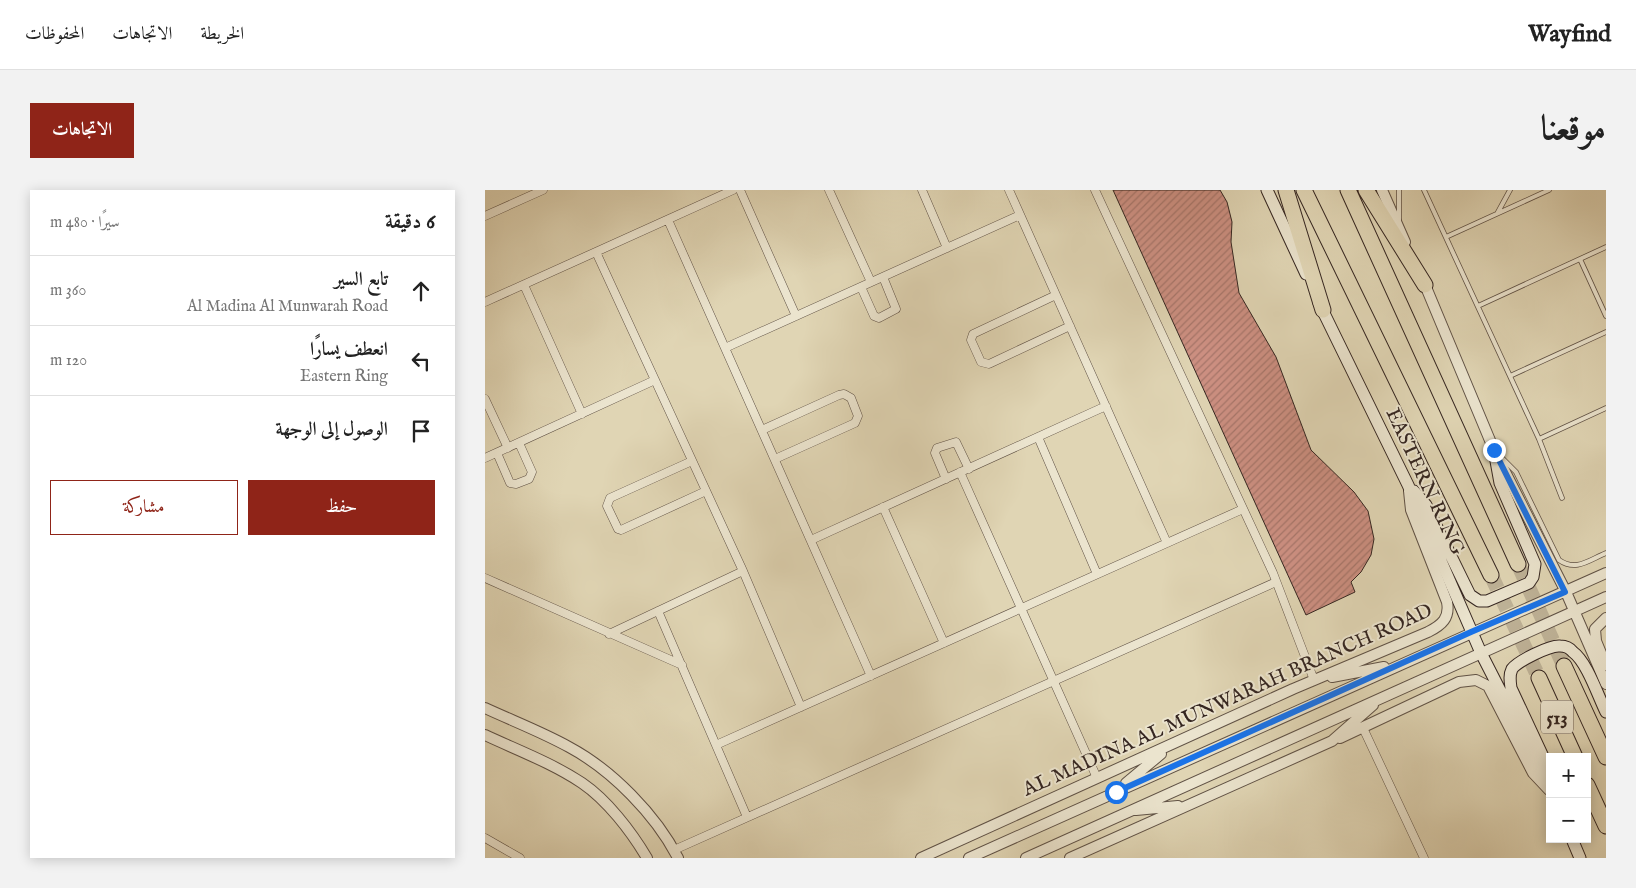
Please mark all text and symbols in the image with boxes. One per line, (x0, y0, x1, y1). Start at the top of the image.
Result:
text: Wayfind (1528, 19, 1611, 50)
text: المحفوظات (25, 23, 84, 46)
text: الاتجاهات (112, 23, 172, 46)
text: الخريطة (200, 23, 244, 46)
button: الاتجاهات (30, 103, 134, 158)
text: موقعنا (1541, 107, 1606, 152)
text: 6 دقيقة (385, 209, 435, 236)
text: سيرًا · 480 m (50, 213, 120, 233)
text: تابع السير (334, 268, 388, 292)
icon: ahead (407, 277, 435, 305)
text: 360 m (50, 281, 86, 301)
text: Al Madina Al Munwarah Road (187, 297, 388, 317)
text: انعطف يسارًا (310, 338, 388, 362)
icon: left (407, 347, 435, 375)
text: 120 m (50, 351, 87, 371)
text: Eastern Ring (300, 367, 388, 387)
street label: EASTERN RING (1380, 404, 1470, 559)
icon: arrive (407, 417, 435, 445)
text: الوصول إلى الوجهة (276, 418, 388, 442)
route end (1483, 439, 1506, 462)
button: مشاركة (50, 480, 238, 535)
button: حفظ (248, 480, 435, 535)
street label: AL MADINA AL MUNWARAH BRANCH ROAD (1018, 598, 1436, 803)
road number: 513 (1541, 701, 1573, 734)
map controls (1546, 753, 1591, 843)
button: + (1546, 753, 1591, 798)
route start (1105, 781, 1128, 804)
button: − (1546, 798, 1591, 843)

